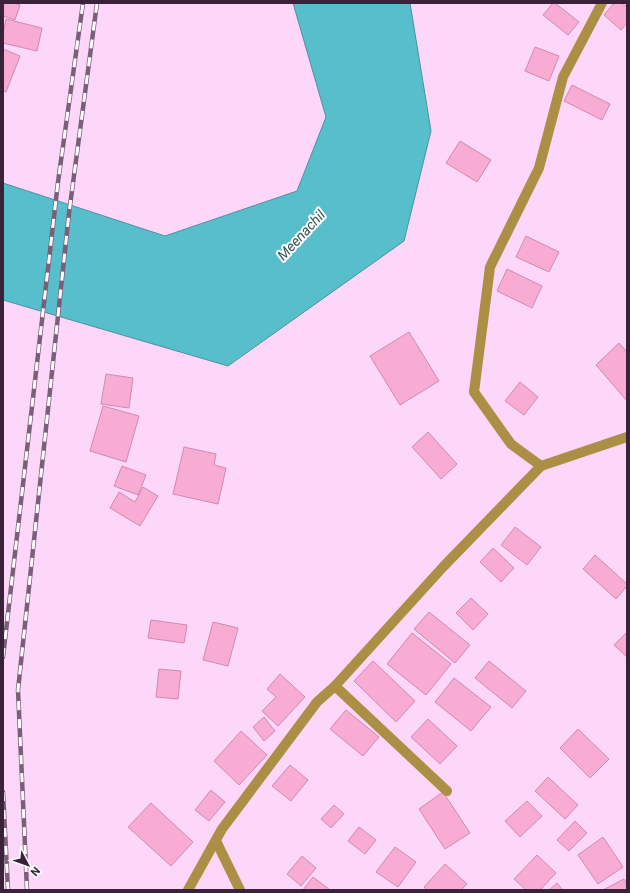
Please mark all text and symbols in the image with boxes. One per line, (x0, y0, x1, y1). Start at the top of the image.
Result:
water label: Meenachil (274, 206, 329, 263)
north arrow (8, 845, 48, 885)
text: N (28, 864, 43, 879)

